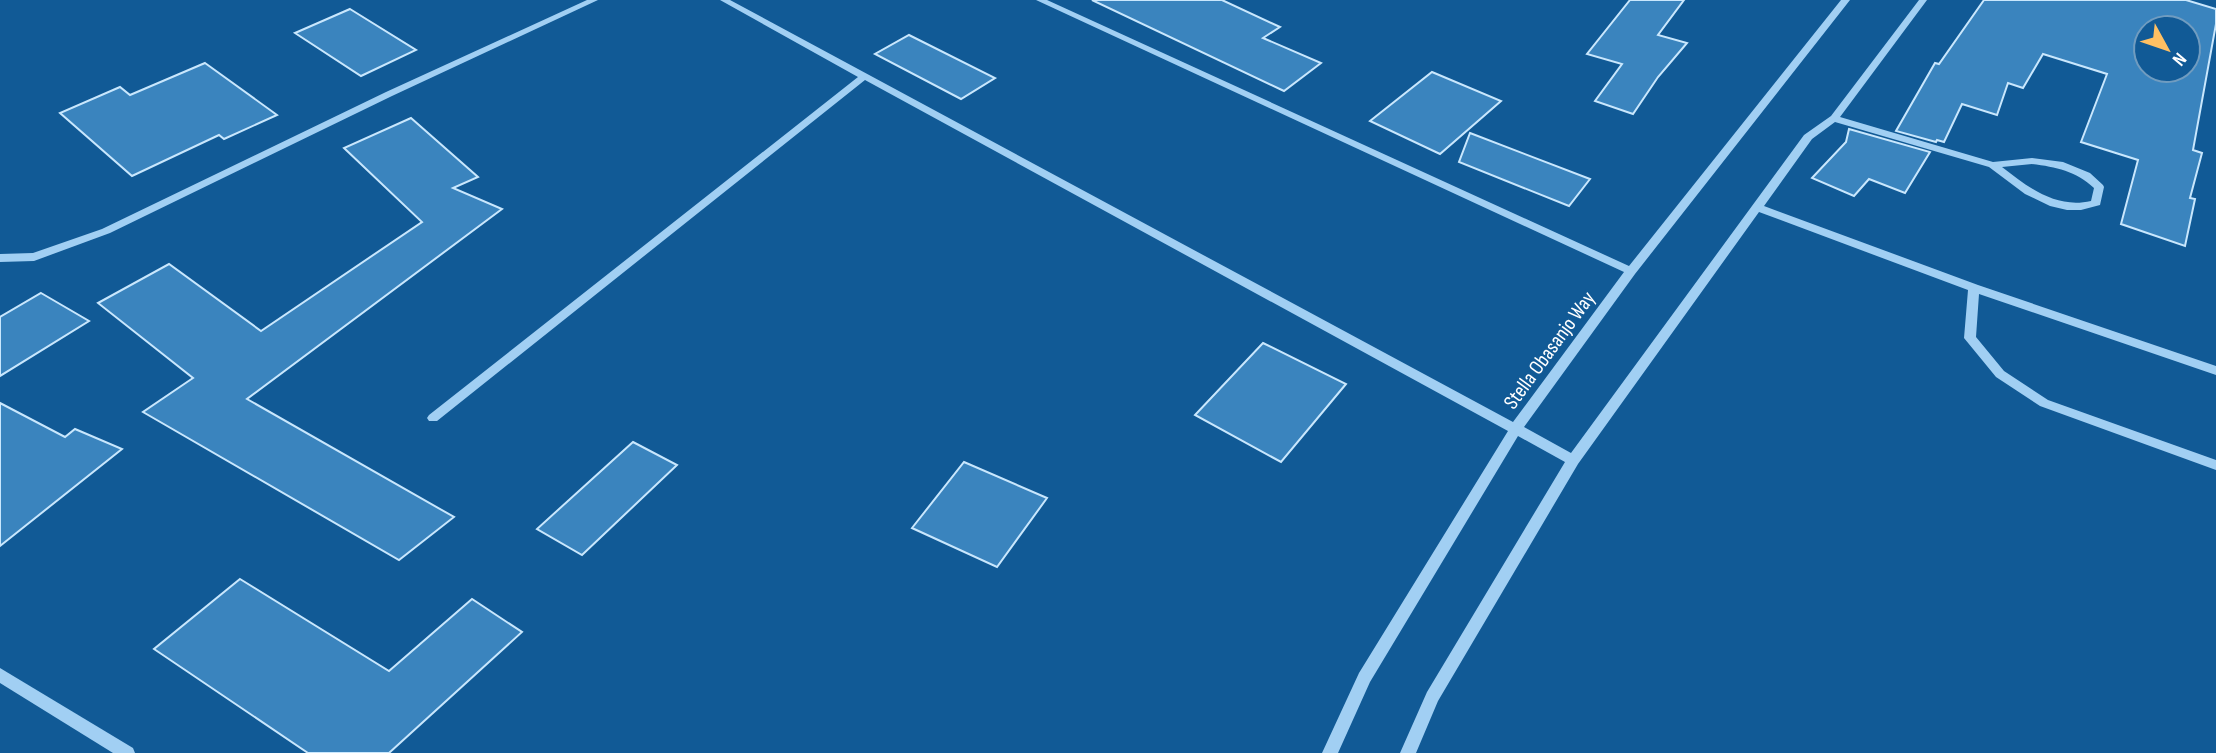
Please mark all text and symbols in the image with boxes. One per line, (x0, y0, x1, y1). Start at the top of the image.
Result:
north arrow (2132, 14, 2202, 84)
text: N (2167, 48, 2191, 70)
street label: Stella Obasanjo Way (1498, 287, 1601, 414)

